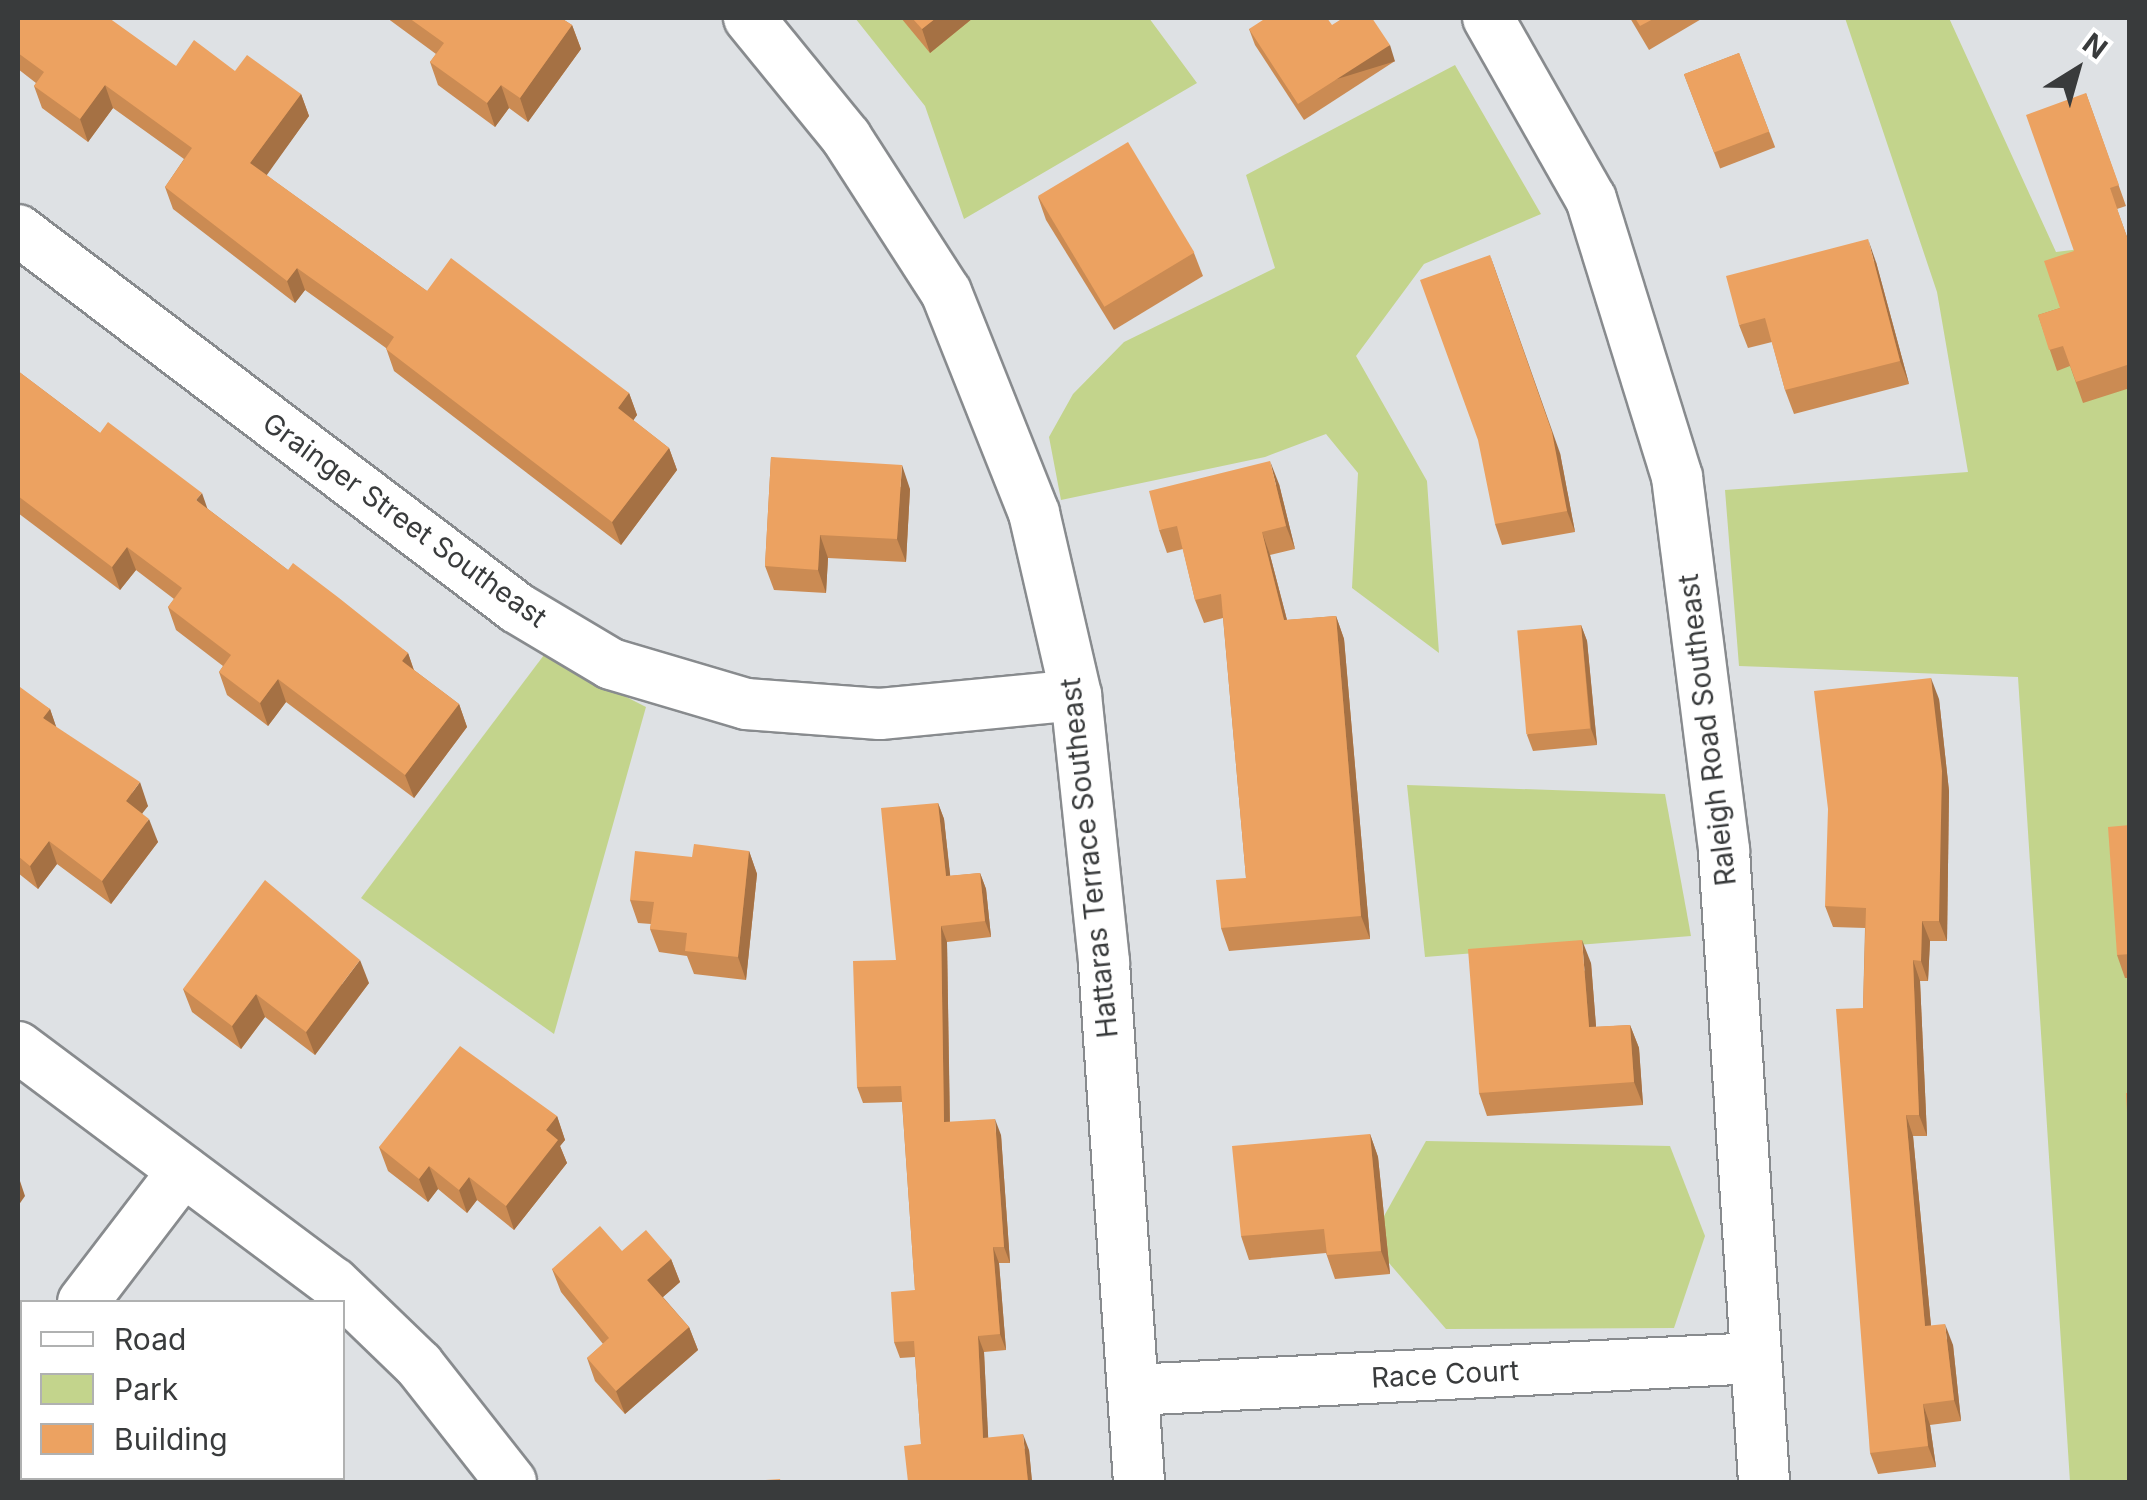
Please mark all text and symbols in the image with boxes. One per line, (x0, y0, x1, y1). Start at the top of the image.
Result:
north arrow (2027, 20, 2127, 120)
text: N (2076, 26, 2114, 66)
street label: Grainger Street Southeast (257, 406, 553, 634)
street label: Raleigh Road Southeast (1671, 572, 1743, 888)
street label: Hattaras Terrace Southeast (1053, 676, 1125, 1040)
legend (20, 1300, 345, 1480)
text: Road (114, 1321, 186, 1357)
street label: Race Court (1370, 1353, 1520, 1395)
text: Park (114, 1371, 178, 1407)
text: Building (114, 1421, 228, 1457)

